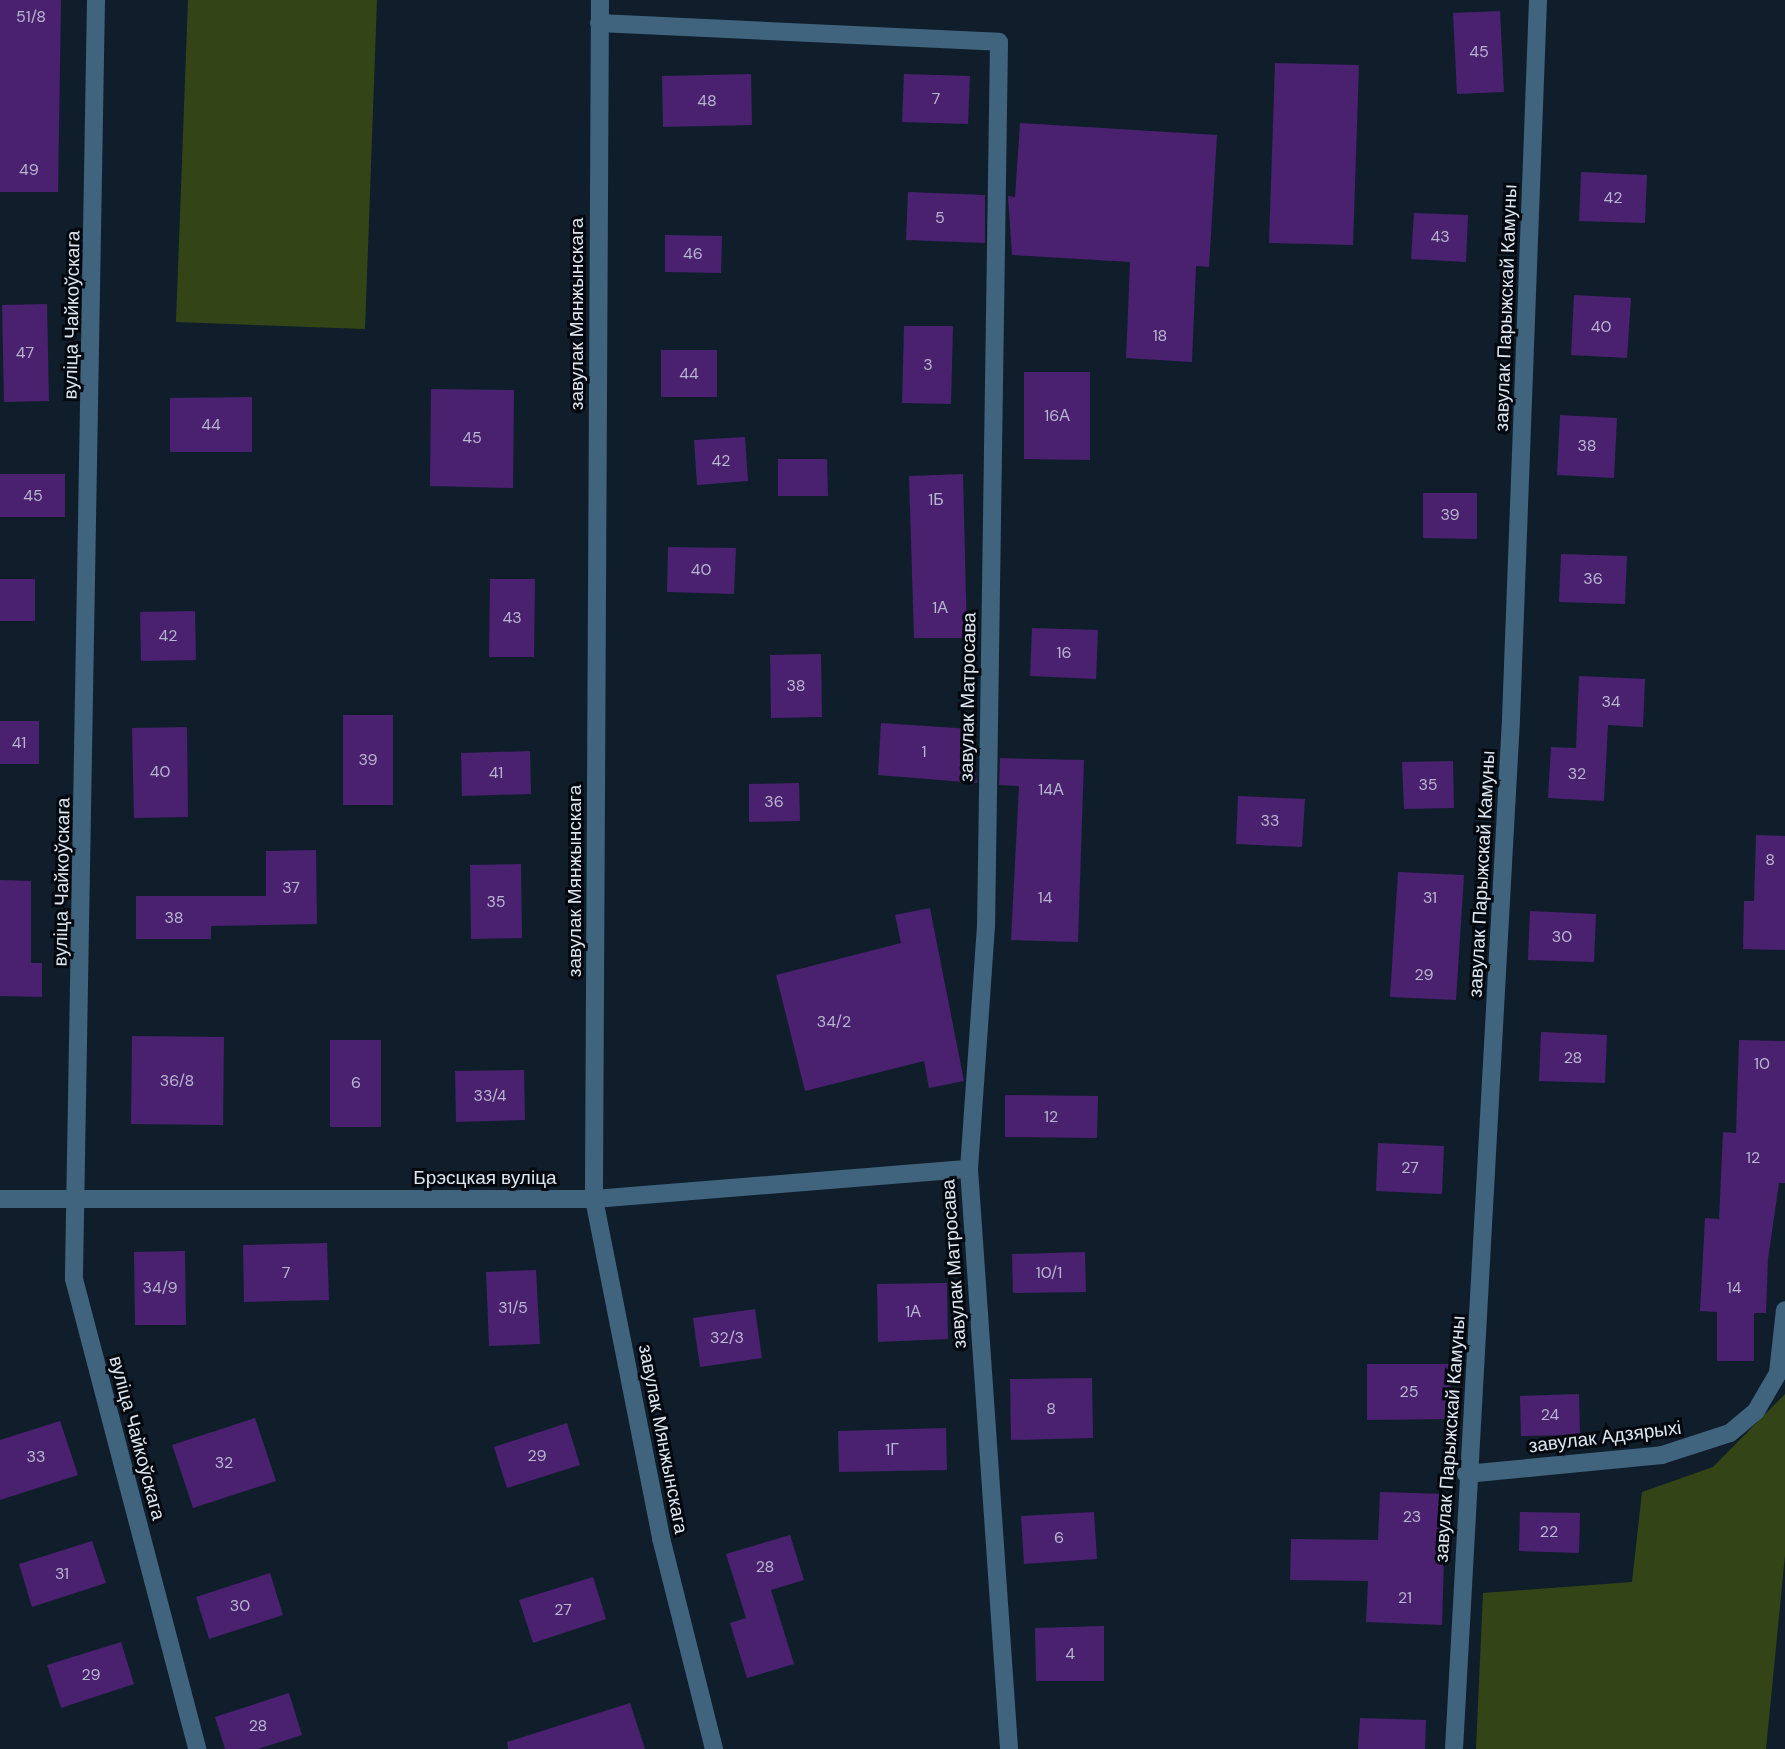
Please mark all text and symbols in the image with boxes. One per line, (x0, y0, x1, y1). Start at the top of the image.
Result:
house number: 51/8 (16, 7, 46, 27)
house number: 45 (1469, 42, 1489, 62)
house number: 7 (932, 89, 940, 109)
house number: 48 (697, 91, 717, 111)
house number: 49 (19, 160, 39, 180)
street label: завулак Парыжскай Камуны (1490, 184, 1522, 432)
house number: 42 (1604, 188, 1622, 208)
house number: 5 (935, 208, 945, 228)
street label: завулак Мянжынскага (566, 218, 588, 410)
house number: 43 (1430, 227, 1450, 247)
street label: вуліца Чайкоўскага (59, 230, 85, 400)
house number: 46 (683, 244, 703, 264)
house number: 40 (1591, 317, 1611, 337)
house number: 18 (1153, 326, 1167, 346)
house number: 47 (16, 343, 34, 363)
house number: 3 (923, 355, 933, 375)
house number: 44 (679, 364, 699, 384)
house number: 16А (1044, 406, 1070, 426)
house number: 44 (201, 415, 221, 435)
house number: 45 (462, 428, 482, 448)
house number: 38 (1577, 436, 1597, 456)
house number: 42 (712, 451, 730, 471)
house number: 45 (23, 486, 43, 506)
house number: 1Б (928, 490, 944, 510)
house number: 39 (1440, 505, 1460, 525)
house number: 40 (691, 560, 711, 580)
house number: 36 (1583, 569, 1603, 589)
house number: 1А (932, 598, 948, 618)
house number: 43 (502, 608, 522, 628)
street label: завулак Матросава (955, 612, 981, 782)
house number: 42 (159, 626, 177, 646)
house number: 16 (1056, 643, 1072, 663)
house number: 38 (786, 676, 806, 696)
house number: 34 (1601, 692, 1621, 712)
house number: 41 (12, 733, 26, 753)
house number: 1 (922, 742, 926, 762)
house number: 39 (358, 750, 378, 770)
street label: завулак Парыжскай Камуны (1464, 750, 1500, 998)
house number: 40 (150, 762, 170, 782)
house number: 41 (489, 763, 503, 783)
house number: 32 (1568, 764, 1586, 784)
house number: 35 (1418, 775, 1438, 795)
house number: 14А (1038, 780, 1064, 800)
street label: завулак Мянжынскага (564, 785, 586, 977)
house number: 36 (764, 792, 784, 812)
street label: вуліца Чайкоўскага (49, 797, 75, 967)
house number: 33 (1261, 811, 1279, 831)
house number: 8 (1765, 850, 1775, 870)
house number: 37 (282, 878, 300, 898)
house number: 14 (1038, 888, 1052, 908)
house number: 31 (1423, 888, 1437, 908)
house number: 35 (486, 892, 506, 912)
house number: 38 (164, 908, 184, 928)
house number: 30 (1552, 927, 1572, 947)
house number: 29 (1414, 965, 1434, 985)
house number: 34/2 (817, 1012, 851, 1032)
house number: 28 (1564, 1048, 1582, 1068)
house number: 10 (1754, 1054, 1770, 1074)
house number: 36/8 (160, 1071, 194, 1091)
house number: 6 (351, 1073, 361, 1093)
house number: 33/4 (473, 1086, 507, 1106)
house number: 12 (1044, 1107, 1058, 1127)
house number: 12 (1746, 1148, 1760, 1168)
house number: 27 (1401, 1158, 1419, 1178)
street label: Брэсцкая вуліца (413, 1167, 557, 1189)
street label: завулак Матросава (937, 1179, 971, 1349)
house number: 7 (282, 1263, 290, 1283)
house number: 10/1 (1036, 1263, 1062, 1283)
house number: 34/9 (143, 1278, 177, 1298)
house number: 14 (1727, 1278, 1741, 1298)
house number: 31/5 (498, 1298, 528, 1318)
house number: 1А (905, 1302, 921, 1322)
street label: завулак Парыжскай Камуны (1430, 1315, 1470, 1563)
house number: 32/3 (710, 1328, 744, 1348)
street label: завулак Мянжынскага (633, 1342, 693, 1536)
street label: вуліца Чайкоўскага (104, 1353, 170, 1523)
house number: 25 (1400, 1382, 1418, 1402)
house number: 8 (1046, 1399, 1056, 1419)
house number: 24 (1541, 1405, 1559, 1425)
street label: завулак Адзярыхі (1527, 1416, 1683, 1458)
house number: 1Г (885, 1440, 899, 1460)
house number: 29 (527, 1446, 547, 1466)
house number: 33 (27, 1447, 45, 1467)
house number: 32 (215, 1453, 233, 1473)
house number: 23 (1403, 1507, 1421, 1527)
house number: 22 (1540, 1522, 1558, 1542)
house number: 6 (1054, 1528, 1064, 1548)
house number: 28 (756, 1557, 774, 1577)
house number: 31 (55, 1564, 69, 1584)
house number: 21 (1398, 1588, 1412, 1608)
house number: 30 (230, 1596, 250, 1616)
house number: 27 (554, 1600, 572, 1620)
house number: 4 (1065, 1644, 1075, 1664)
house number: 29 (81, 1665, 101, 1685)
house number: 28 (249, 1716, 267, 1736)

